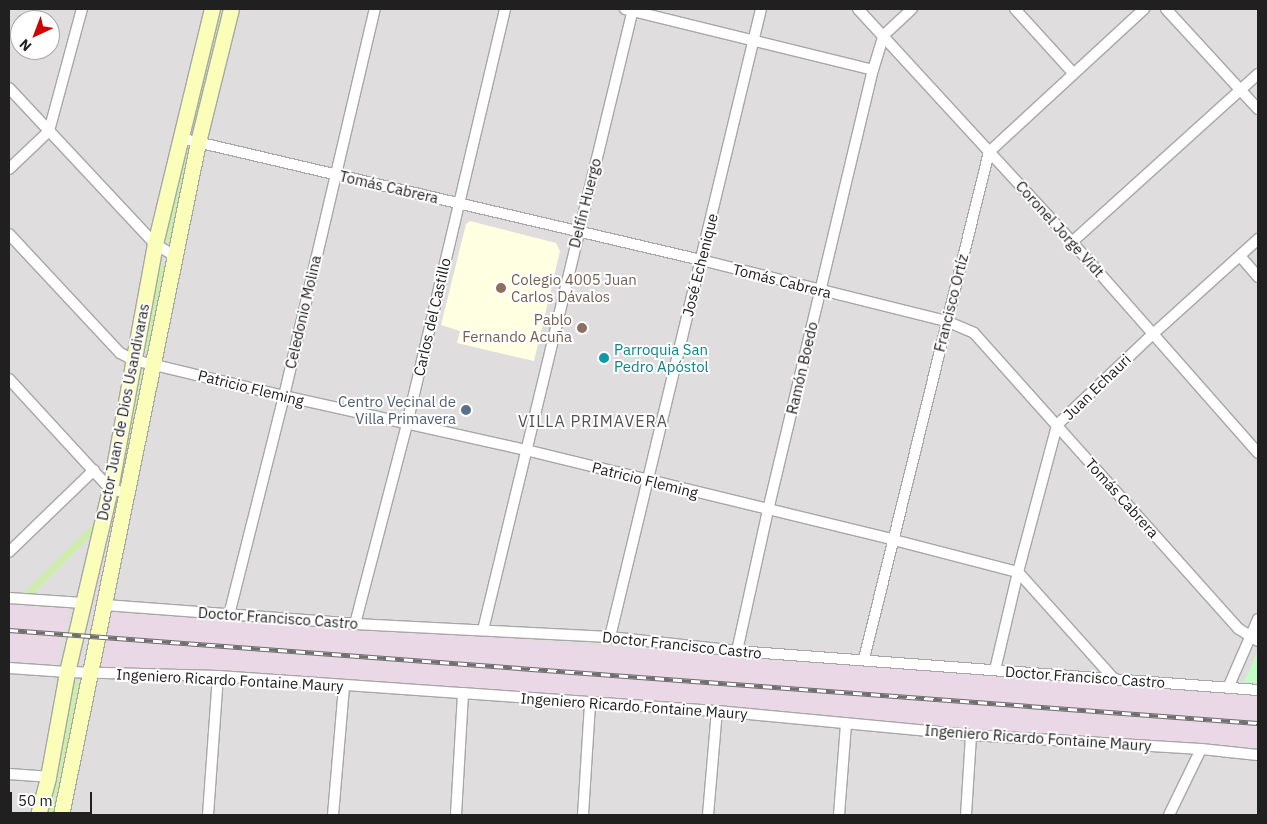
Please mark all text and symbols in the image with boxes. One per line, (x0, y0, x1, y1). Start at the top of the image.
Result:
north arrow (10, 10, 60, 60)
text: N (16, 35, 35, 55)
street label: Delfín Huergo (565, 156, 605, 250)
street label: Tomás Cabrera (338, 167, 440, 207)
street label: Coronel Jorge Vidt (1012, 177, 1108, 281)
street label: José Echenique (678, 212, 722, 318)
street label: Francisco Ortíz (930, 252, 972, 354)
street label: Celedonio Molina (281, 253, 325, 371)
street label: Carlos del Castillo (410, 256, 454, 378)
street label: Tomás Cabrera (731, 260, 833, 302)
place label: Colegio 4005 Juan Carlos Dávalos (511, 270, 637, 305)
marker: Colegio 4005 Juan Carlos Dávalos (495, 282, 507, 294)
street label: Doctor Juan de Dios Usandivaras (93, 302, 153, 522)
place label: Pablo Fernando Acuña (462, 310, 572, 345)
street label: Ramón Boedo (783, 320, 821, 416)
marker: Pablo Fernando Acuña (576, 322, 588, 334)
place label: Parroquia San Pedro Apóstol (614, 340, 709, 375)
street label: Juan Echauri (1060, 350, 1134, 424)
marker: Parroquia San Pedro Apóstol (598, 352, 610, 364)
street label: Patricio Fleming (196, 366, 306, 410)
place label: Centro Vecinal de Villa Primavera (338, 392, 456, 427)
marker: Centro Vecinal de Villa Primavera (460, 404, 472, 416)
district label: VILLA PRIMAVERA (516, 411, 670, 431)
street label: Tomás Cabrera (1081, 454, 1163, 542)
street label: Patricio Fleming (590, 458, 700, 502)
street label: Doctor Francisco Castro (197, 603, 359, 633)
street label: Doctor Francisco Castro (601, 628, 763, 662)
street label: Doctor Francisco Castro (1004, 662, 1166, 692)
street label: Ingeniero Ricardo Fontaine Maury (116, 665, 344, 695)
street label: Ingeniero Ricardo Fontaine Maury (520, 689, 748, 723)
street label: Ingeniero Ricardo Fontaine Maury (924, 721, 1152, 755)
scale bar (12, 782, 95, 814)
text: 50 m (18, 791, 53, 810)

